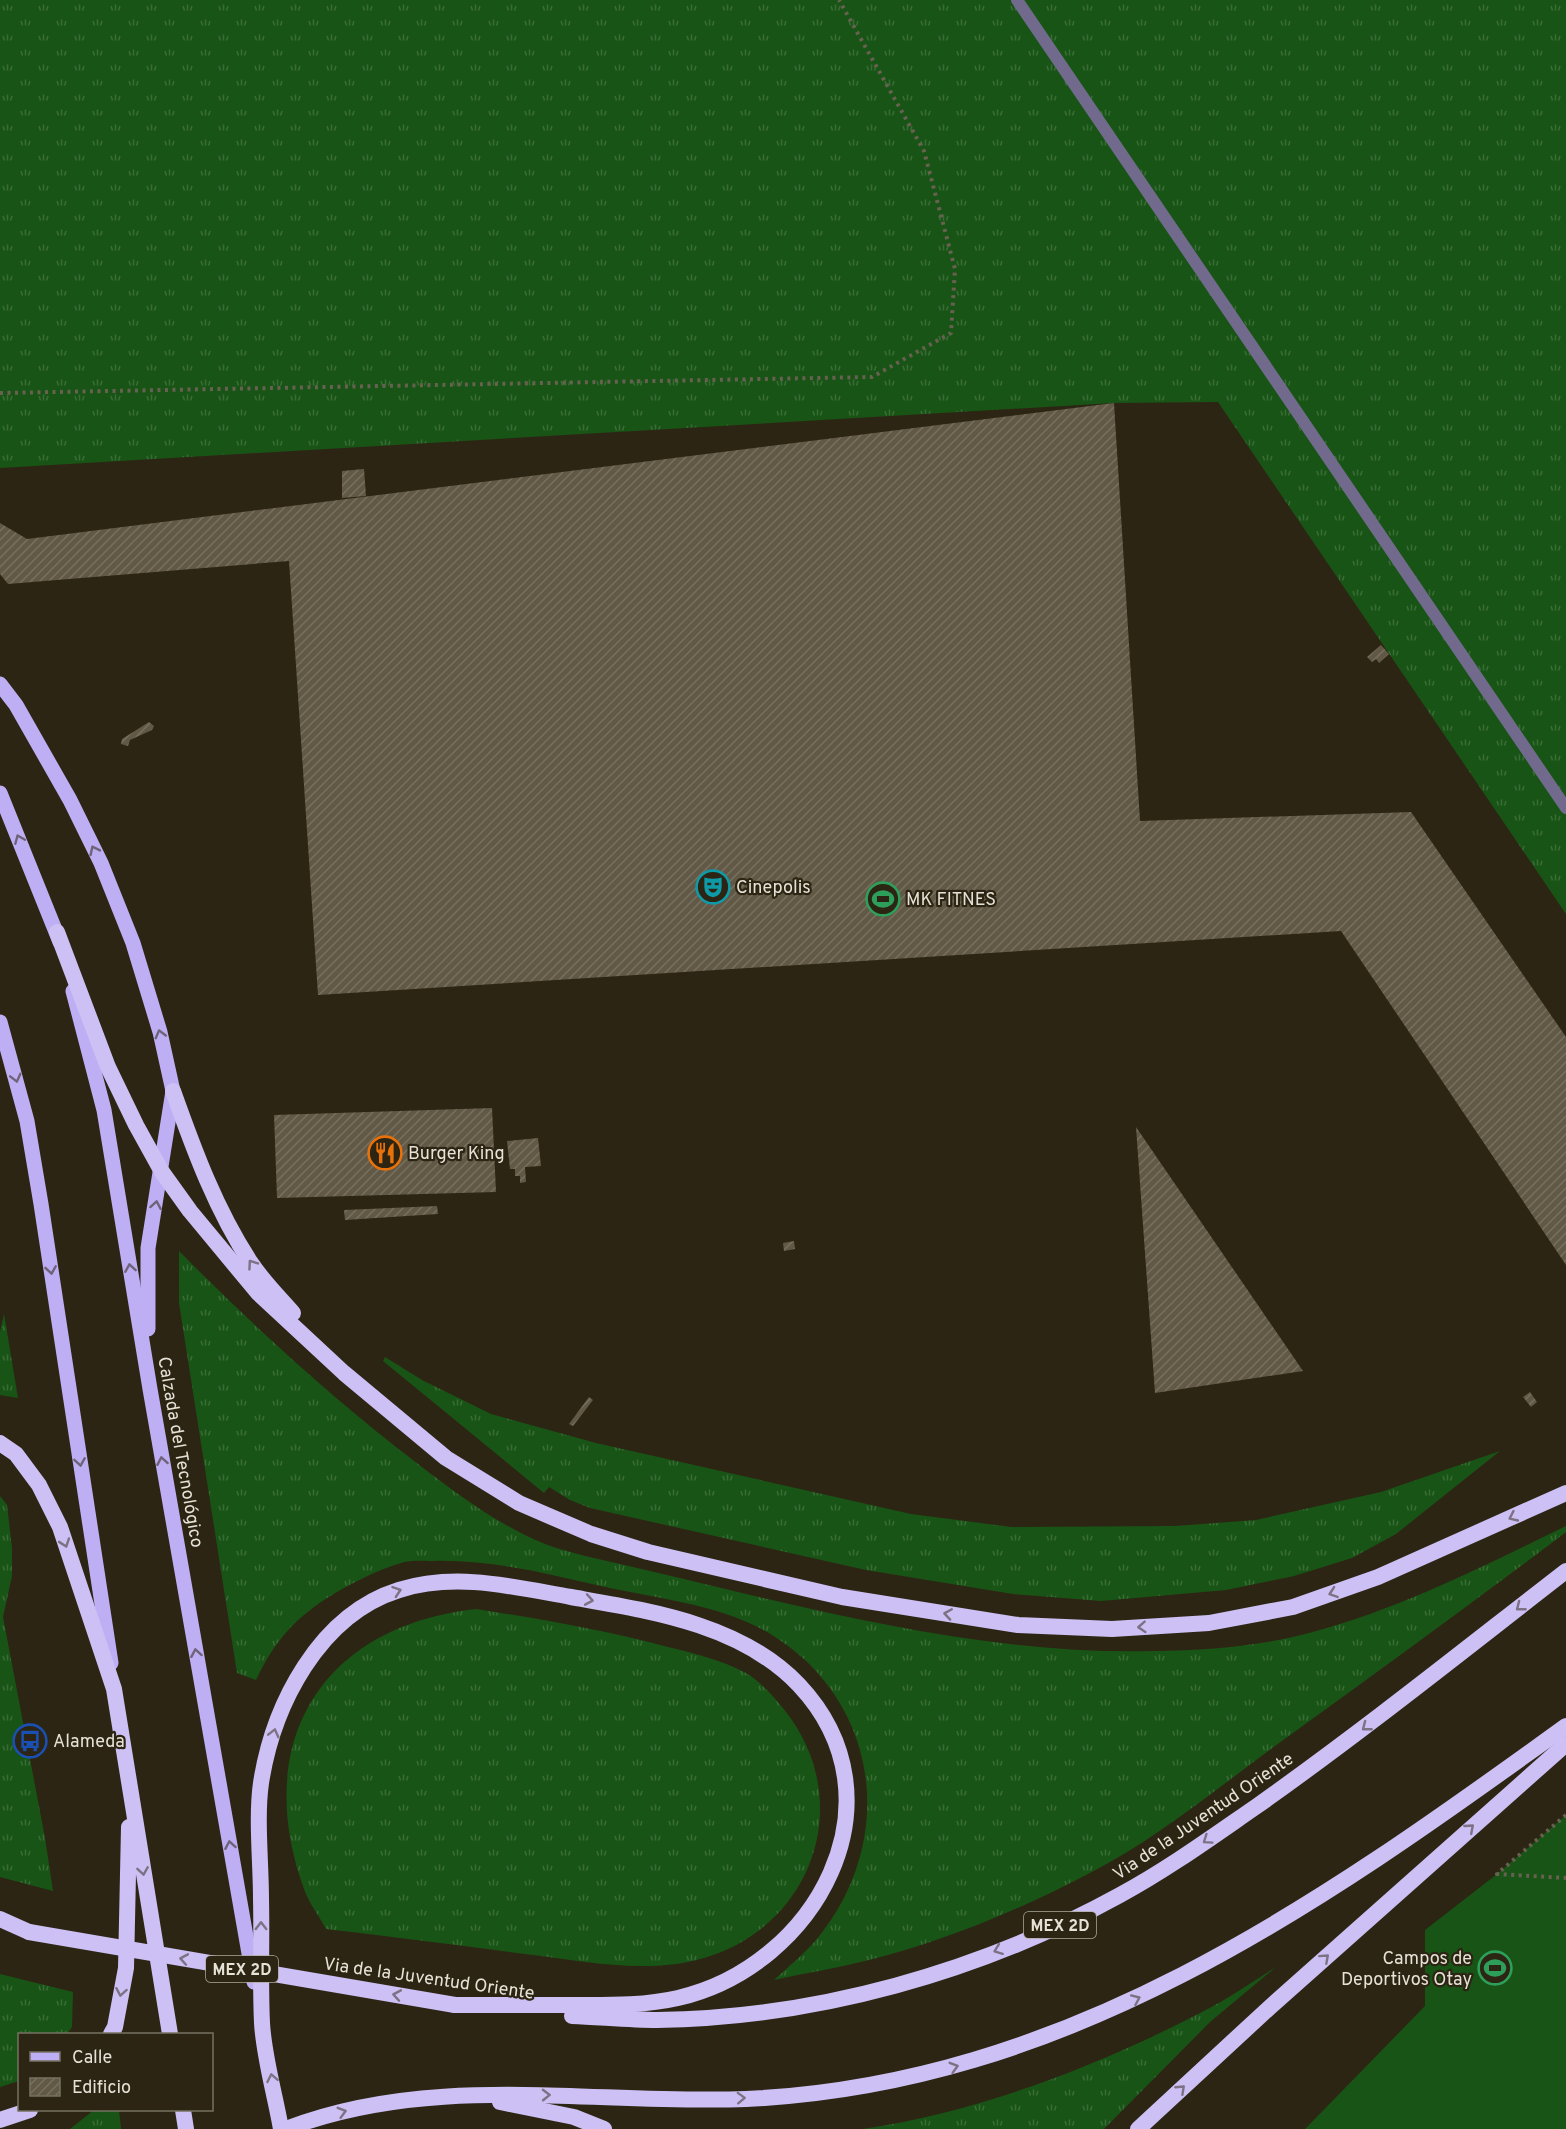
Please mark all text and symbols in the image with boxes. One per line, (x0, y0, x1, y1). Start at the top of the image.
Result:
one-way arrow (14, 834, 26, 845)
one-way arrow (90, 846, 102, 857)
theatre icon: Cinepolis (695, 869, 731, 905)
place label: Cinepolis (736, 877, 811, 900)
sports icon: MK FITNES (865, 881, 901, 917)
place label: MK FITNES (906, 889, 996, 912)
one-way arrow (155, 1029, 168, 1039)
one-way arrow (8, 1073, 21, 1083)
restaurant icon: Burger King (367, 1135, 403, 1171)
place label: Burger King (408, 1143, 505, 1166)
one-way arrow (149, 1200, 162, 1210)
one-way arrow (248, 1260, 259, 1271)
one-way arrow (44, 1264, 57, 1274)
one-way arrow (125, 1264, 137, 1273)
street label: Calzada del Tecnológico (151, 1355, 208, 1550)
one-way arrow (157, 1456, 169, 1465)
one-way arrow (74, 1458, 86, 1467)
one-way arrow (1508, 1510, 1519, 1522)
one-way arrow (58, 1537, 71, 1548)
one-way arrow (1328, 1585, 1339, 1598)
one-way arrow (391, 1586, 402, 1599)
one-way arrow (585, 1594, 594, 1606)
one-way arrow (1516, 1599, 1527, 1610)
one-way arrow (944, 1609, 953, 1621)
one-way arrow (1138, 1621, 1147, 1634)
one-way arrow (190, 1648, 203, 1658)
one-way arrow (1362, 1719, 1373, 1730)
bus stop icon: Alameda (12, 1723, 48, 1759)
one-way arrow (267, 1728, 279, 1738)
place label: Alameda (53, 1731, 125, 1754)
street label: Via de la Juventud Oriente (1109, 1748, 1299, 1886)
one-way arrow (1464, 1824, 1474, 1835)
one-way arrow (1203, 1833, 1214, 1844)
one-way arrow (224, 1840, 237, 1850)
one-way arrow (137, 1866, 149, 1876)
road number: MEX 2D (1024, 1912, 1096, 1938)
one-way arrow (255, 1921, 268, 1930)
one-way arrow (994, 1943, 1005, 1955)
place label: Campos de Deportivos Otay (1341, 1948, 1472, 1992)
sports icon: Campos de Deportivos Otay (1477, 1950, 1513, 1986)
one-way arrow (180, 1953, 190, 1966)
street label: Via de la Juventud Oriente (322, 1953, 536, 2006)
one-way arrow (1318, 1954, 1329, 1965)
road number: MEX 2D (206, 1956, 278, 1982)
one-way arrow (116, 1987, 128, 1997)
one-way arrow (393, 1989, 403, 2002)
one-way arrow (1130, 1994, 1141, 2006)
legend (18, 2033, 213, 2111)
text: Calle (72, 2047, 112, 2070)
one-way arrow (948, 2062, 959, 2074)
one-way arrow (266, 2073, 279, 2083)
text: Edificio (72, 2077, 131, 2100)
one-way arrow (1174, 2085, 1184, 2096)
one-way arrow (542, 2089, 551, 2101)
one-way arrow (737, 2092, 746, 2105)
one-way arrow (336, 2107, 347, 2119)

